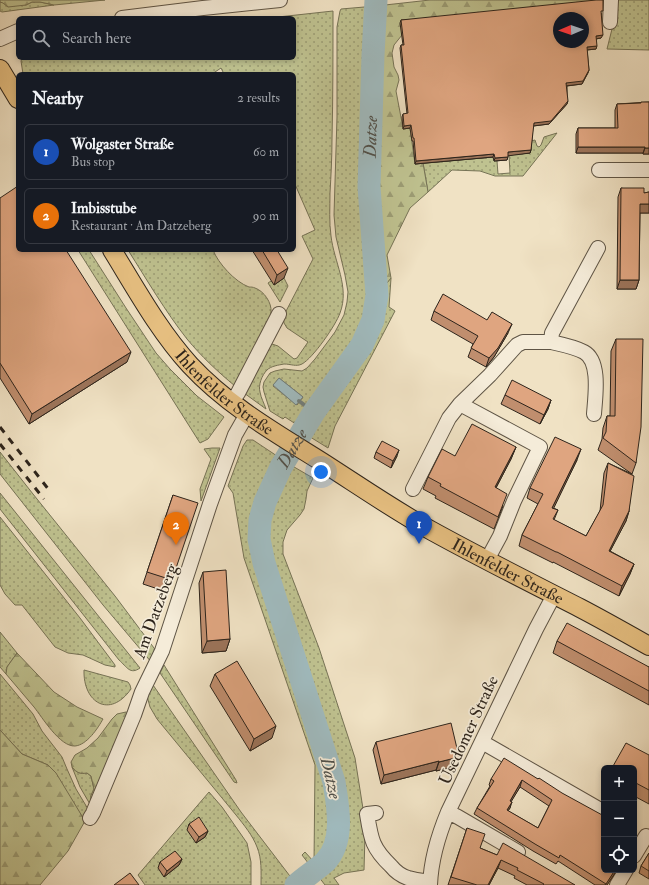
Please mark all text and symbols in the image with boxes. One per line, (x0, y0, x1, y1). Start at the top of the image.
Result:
north arrow (553, 12, 589, 48)
search box (16, 16, 296, 60)
icon: search (30, 27, 52, 49)
text: Search here (62, 29, 131, 48)
text: Nearby (32, 88, 83, 109)
text: 2 results (237, 90, 280, 106)
water label: Datze (359, 114, 383, 159)
text: Wolgaster Straße (71, 135, 174, 154)
text: 1 (44, 144, 48, 160)
text: 60 m (253, 144, 279, 160)
text: Bus stop (71, 154, 115, 170)
text: Imbisstube (71, 199, 136, 218)
text: 2 (43, 208, 49, 224)
text: 90 m (253, 208, 279, 224)
text: Restaurant · Am Datzeberg (71, 218, 211, 234)
street label: Ihlenfelder Straße (170, 345, 277, 440)
water label: Datze (271, 424, 314, 473)
your location (311, 462, 331, 482)
pin: 1 (406, 511, 432, 544)
pin: 2 (163, 512, 189, 545)
street label: Ihlenfelder Straße (448, 534, 567, 609)
street label: Am Datzeberg (128, 560, 183, 662)
street label: Usedomer Straße (434, 672, 503, 788)
water label: Datze (314, 754, 347, 802)
map controls (601, 765, 637, 873)
button: + (601, 765, 637, 801)
button: − (601, 801, 637, 837)
button: locate (601, 837, 637, 873)

